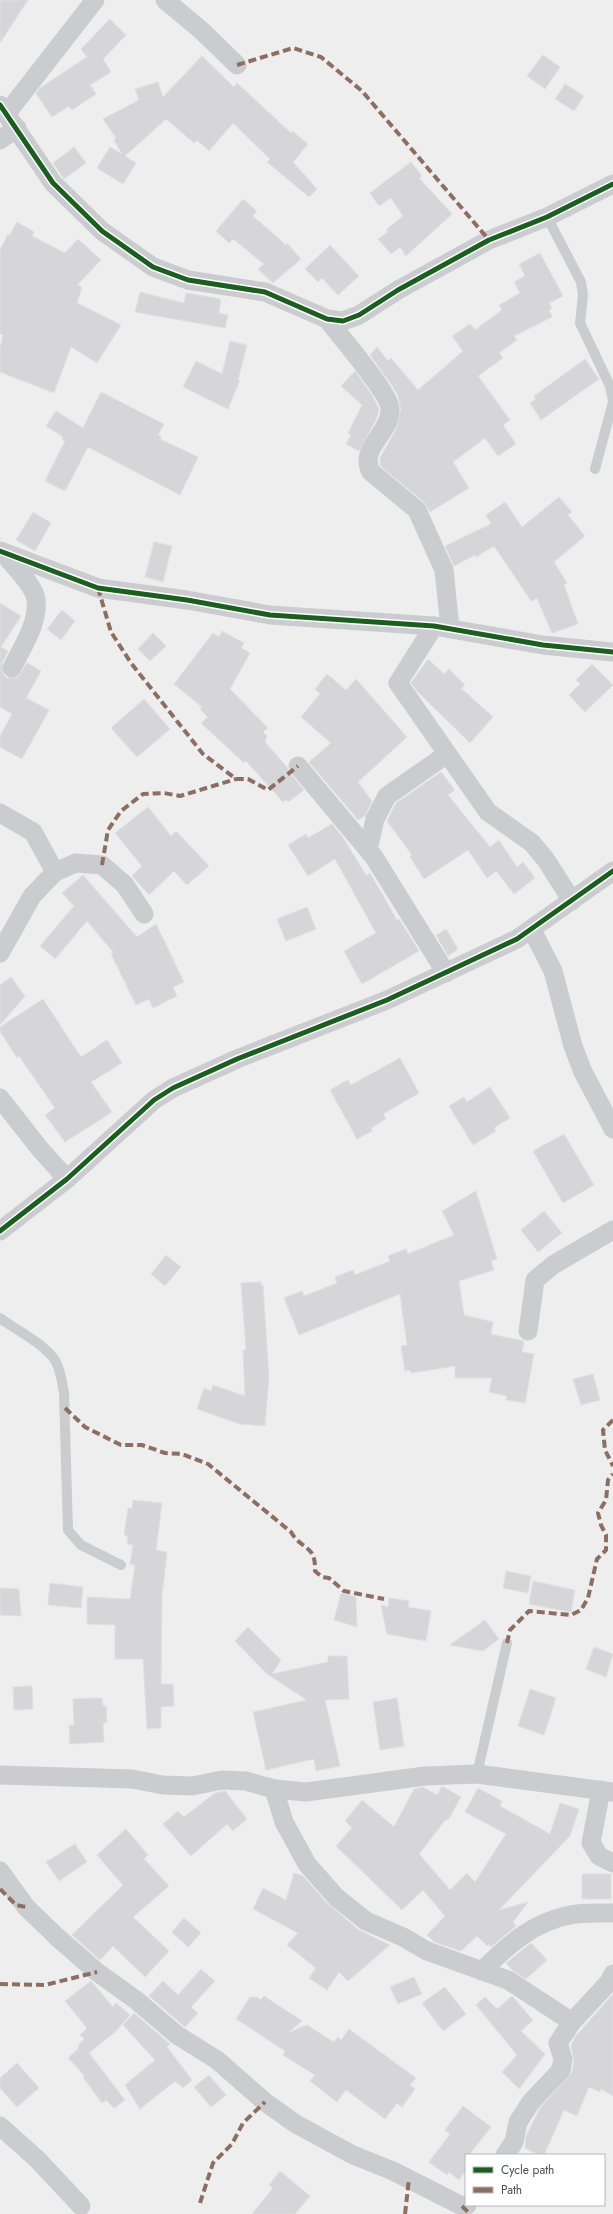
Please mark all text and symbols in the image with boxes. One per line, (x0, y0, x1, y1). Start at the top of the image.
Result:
legend (465, 2154, 605, 2206)
text: Cycle path (501, 2161, 554, 2179)
text: Path (501, 2181, 522, 2199)

